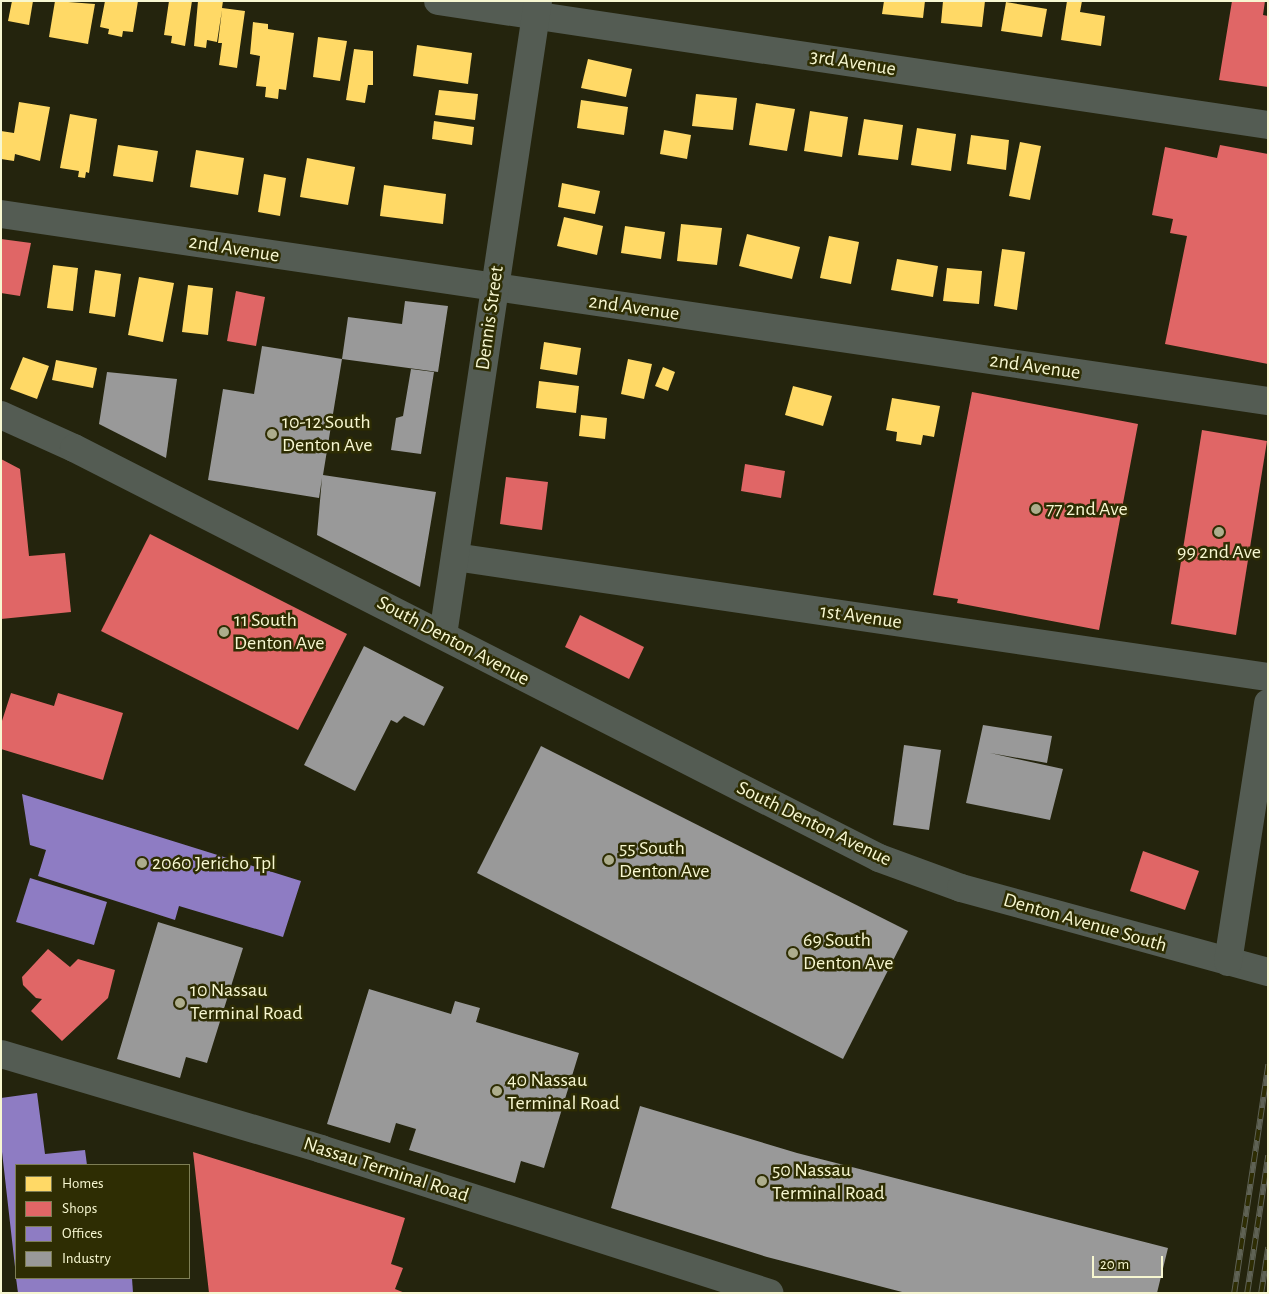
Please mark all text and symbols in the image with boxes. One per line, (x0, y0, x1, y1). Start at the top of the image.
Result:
street label: 3rd Avenue (808, 44, 898, 82)
street label: 2nd Avenue (187, 230, 281, 268)
street label: Dennis Street (471, 264, 509, 372)
street label: 2nd Avenue (587, 290, 681, 326)
street label: 2nd Avenue (988, 349, 1082, 385)
place label: 10-12 South Denton Ave (282, 410, 372, 457)
marker: 10-12 South Denton Ave (266, 428, 278, 440)
place label: 77 2nd Ave (1046, 497, 1128, 521)
marker: 77 2nd Ave (1030, 503, 1042, 515)
marker: 99 2nd Ave (1213, 526, 1225, 538)
place label: 99 2nd Ave (1177, 540, 1261, 564)
street label: South Denton Avenue (373, 591, 533, 691)
street label: 1st Avenue (819, 599, 903, 635)
place label: 11 South Denton Ave (234, 608, 324, 655)
marker: 11 South Denton Ave (218, 626, 230, 638)
street label: South Denton Avenue (733, 776, 895, 872)
place label: 55 South Denton Ave (619, 836, 709, 883)
place label: 2060 Jericho Tpl (152, 851, 276, 875)
marker: 55 South Denton Ave (603, 854, 615, 866)
marker: 2060 Jericho Tpl (136, 857, 148, 869)
street label: Denton Avenue South (1000, 888, 1170, 958)
place label: 69 South Denton Ave (803, 929, 893, 976)
marker: 69 South Denton Ave (787, 947, 799, 959)
place label: 10 Nassau Terminal Road (190, 979, 303, 1026)
marker: 10 Nassau Terminal Road (174, 997, 186, 1009)
place label: 40 Nassau Terminal Road (507, 1068, 620, 1115)
marker: 40 Nassau Terminal Road (491, 1085, 503, 1097)
street label: Nassau Terminal Road (300, 1132, 472, 1208)
place label: 50 Nassau Terminal Road (772, 1158, 885, 1205)
legend (15, 1164, 190, 1279)
marker: 50 Nassau Terminal Road (756, 1175, 768, 1187)
text: Homes (62, 1176, 104, 1191)
text: Shops (62, 1201, 97, 1216)
text: Offices (62, 1226, 103, 1241)
scale bar (1094, 1246, 1165, 1278)
text: Industry (62, 1251, 111, 1266)
text: 20 m (1100, 1257, 1129, 1272)

